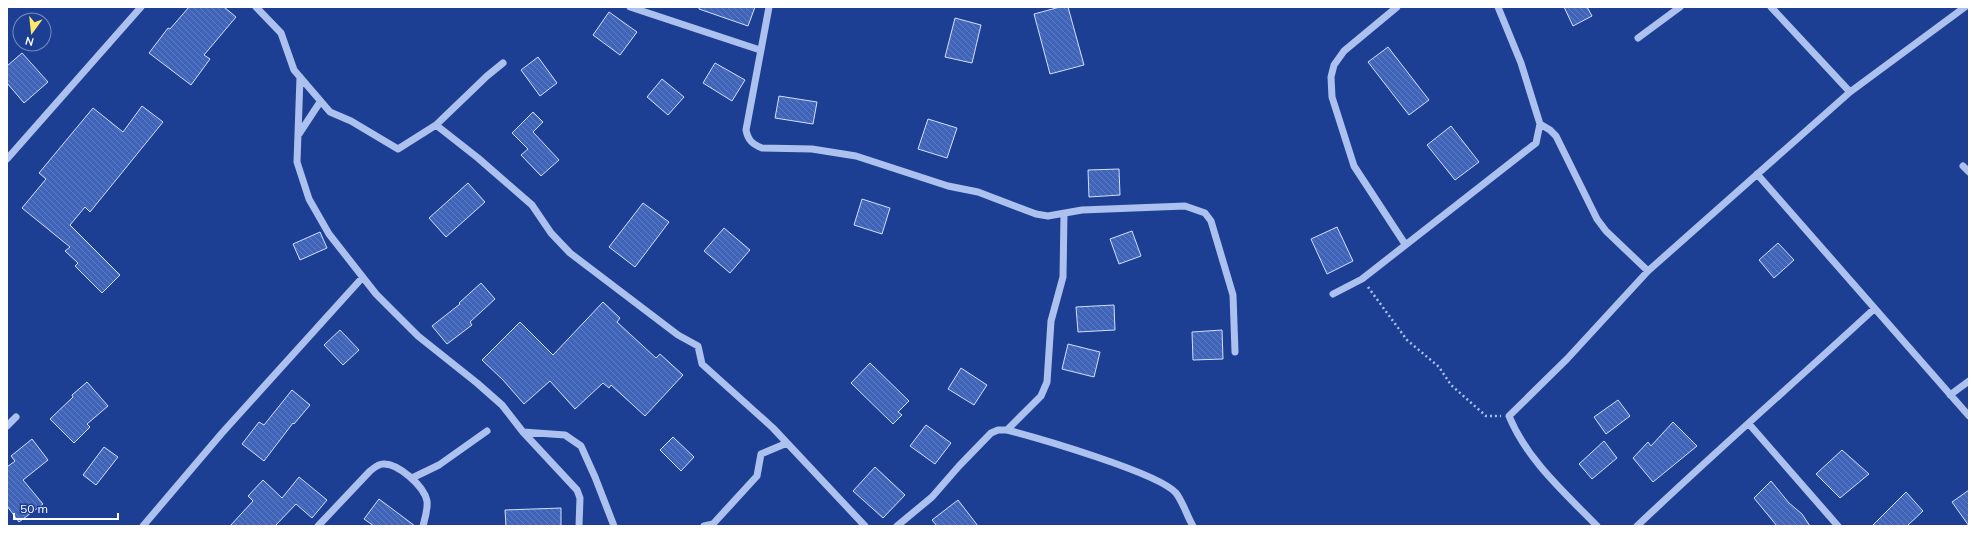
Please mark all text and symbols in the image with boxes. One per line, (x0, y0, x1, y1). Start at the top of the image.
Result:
north arrow (12, 12, 52, 52)
text: N (24, 34, 35, 49)
scale bar (14, 495, 118, 521)
text: 50 m (20, 501, 48, 516)

